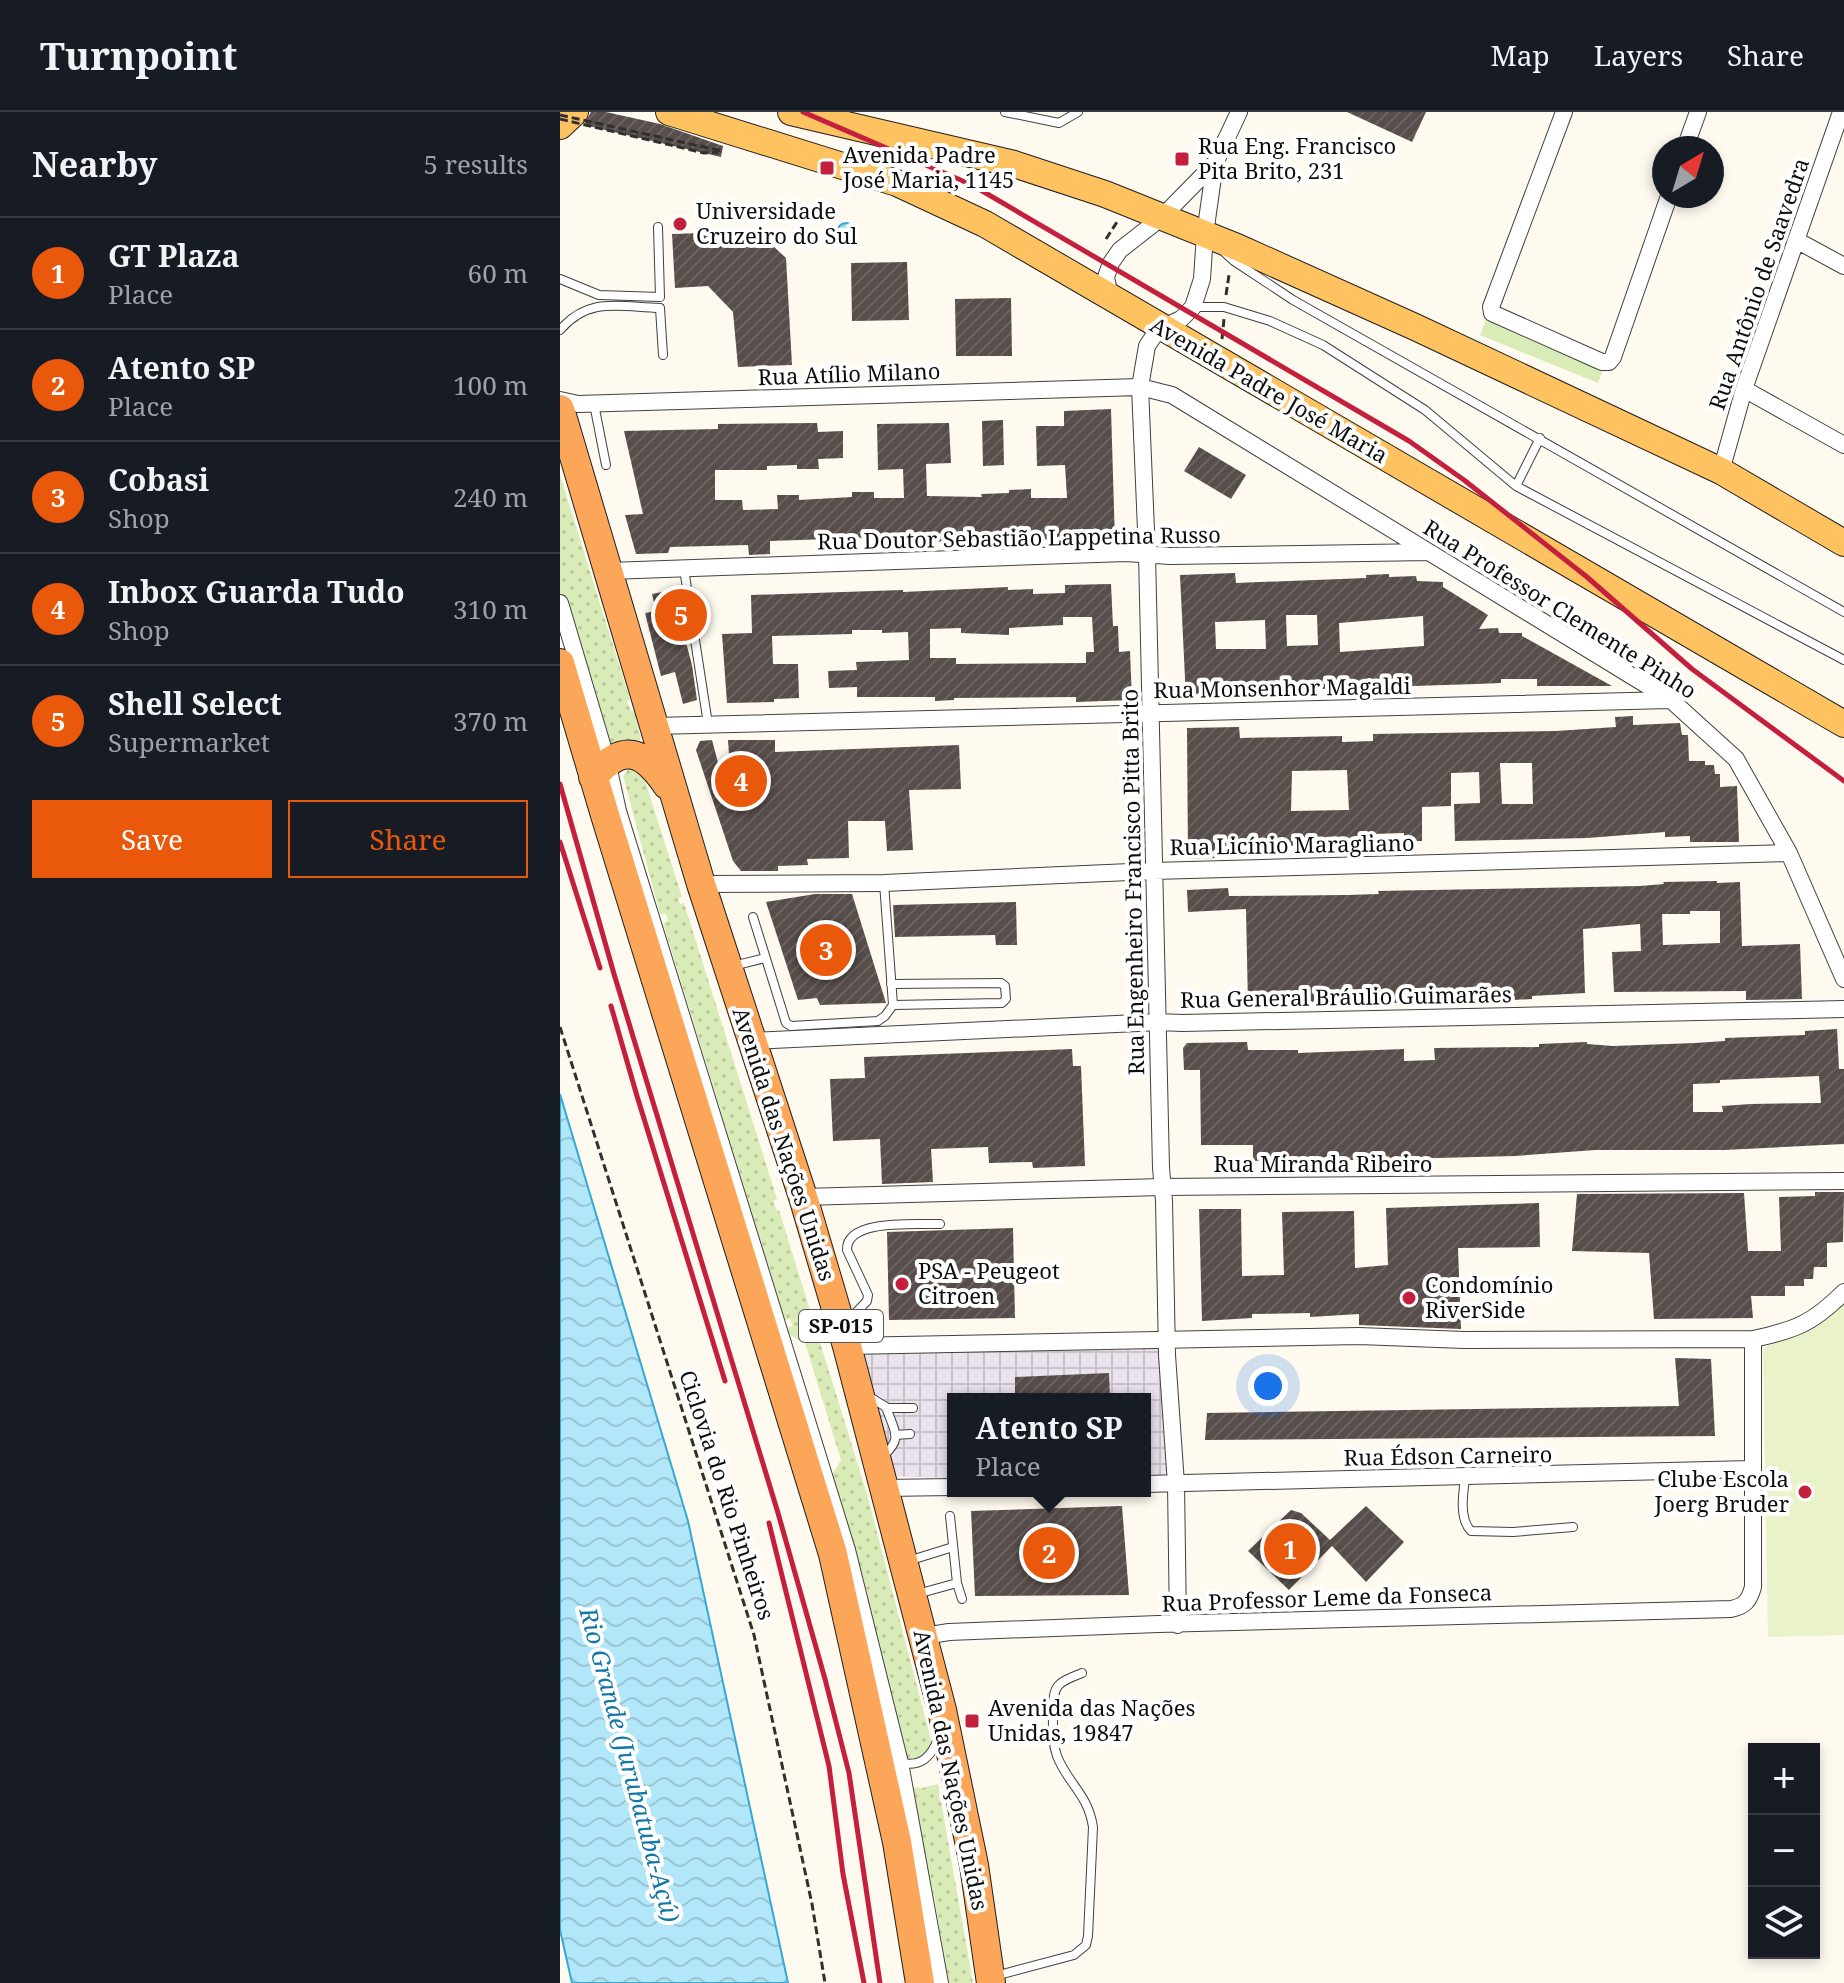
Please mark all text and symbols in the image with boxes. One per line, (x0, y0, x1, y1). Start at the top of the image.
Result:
text: Turnpoint (40, 29, 237, 81)
text: Map (1491, 36, 1550, 74)
text: Layers (1594, 36, 1683, 74)
text: Share (1727, 36, 1804, 74)
place label: Rua Eng. Francisco Pita Brito, 231 (1198, 130, 1396, 185)
north arrow (1652, 136, 1724, 208)
place label: Avenida Padre José Maria, 1145 (842, 139, 1014, 194)
text: Nearby (32, 141, 158, 187)
text: 5 results (423, 146, 528, 182)
marker: Rua Eng. Francisco Pita Brito, 231 (1173, 150, 1191, 168)
street label: Rua Antônio de Saavedra (1701, 154, 1815, 414)
marker: Avenida Padre José Maria, 1145 (818, 159, 836, 177)
place label: Universidade Cruzeiro do Sul (696, 195, 858, 250)
marker: Universidade Cruzeiro do Sul (671, 215, 689, 233)
text: GT Plaza (108, 235, 239, 276)
text: 1 (51, 255, 65, 291)
text: 60 m (468, 255, 528, 291)
text: Place (108, 276, 173, 312)
street label: Avenida Padre José Maria (1145, 309, 1394, 469)
text: Atento SP (108, 347, 255, 388)
street label: Rua Atílio Milano (757, 355, 941, 391)
text: 2 (51, 367, 65, 403)
text: 100 m (453, 367, 528, 403)
text: Place (108, 388, 173, 424)
text: Cobasi (108, 459, 209, 500)
text: 3 (51, 479, 65, 515)
text: 240 m (453, 479, 528, 515)
text: Shop (108, 500, 170, 536)
street label: Rua Professor Clemente Pinho (1418, 512, 1703, 705)
street label: Rua Doutor Sebastião Lappetina Russo (817, 518, 1221, 556)
text: Inbox Guarda Tudo (108, 571, 405, 612)
pin: 5 (655, 585, 707, 645)
text: 4 (51, 591, 65, 627)
text: 310 m (453, 591, 528, 627)
text: Shop (108, 612, 170, 648)
street label: Rua Monsenhor Magaldi (1153, 670, 1411, 704)
text: Shell Select (108, 683, 282, 724)
street label: Rua Engenheiro Francisco Pitta Brito (1114, 689, 1150, 1075)
text: 5 (51, 703, 65, 739)
text: 370 m (453, 703, 528, 739)
text: Supermarket (108, 724, 270, 760)
pin: 4 (715, 751, 767, 811)
button: Save (32, 800, 272, 878)
button: Share (288, 800, 528, 878)
street label: Rua Licínio Maragliano (1169, 827, 1415, 861)
pin: 3 (800, 920, 852, 980)
street label: Rua General Bráulio Guimarães (1180, 978, 1512, 1014)
street label: Avenida das Nações Unidas (726, 1003, 843, 1284)
street label: Rua Miranda Ribeiro (1213, 1148, 1433, 1178)
place label: PSA - Peugeot Citroen (918, 1255, 1060, 1310)
place label: Condomínio RiverSide (1425, 1269, 1553, 1324)
marker: PSA - Peugeot Citroen (893, 1275, 911, 1293)
marker: Condomínio RiverSide (1400, 1289, 1418, 1307)
road number: SP-015 (799, 1310, 883, 1342)
street label: Ciclovia do Rio Pinheiros (673, 1366, 783, 1623)
your location (1248, 1366, 1288, 1406)
popup (947, 1393, 1151, 1497)
text: Atento SP (976, 1407, 1122, 1448)
street label: Rua Édson Carneiro (1343, 1438, 1553, 1472)
text: Place (976, 1448, 1041, 1484)
place label: Clube Escola Joerg Bruder (1653, 1463, 1790, 1518)
marker: Clube Escola Joerg Bruder (1796, 1483, 1814, 1501)
pin: 1 (1264, 1519, 1316, 1579)
pin: 2 (1023, 1523, 1075, 1583)
street label: Rua Professor Leme da Fonseca (1161, 1576, 1493, 1618)
water label: Rio Grande (Jurubatuba-Açú) (572, 1603, 688, 1926)
street label: Avenida das Nações Unidas (908, 1627, 996, 1913)
place label: Avenida das Nações Unidas, 19847 (988, 1692, 1195, 1747)
marker: Avenida das Nações Unidas, 19847 (963, 1712, 981, 1730)
map controls (1748, 1743, 1820, 1959)
button: + (1748, 1743, 1820, 1815)
button: − (1748, 1815, 1820, 1887)
button: layers (1748, 1887, 1820, 1959)

